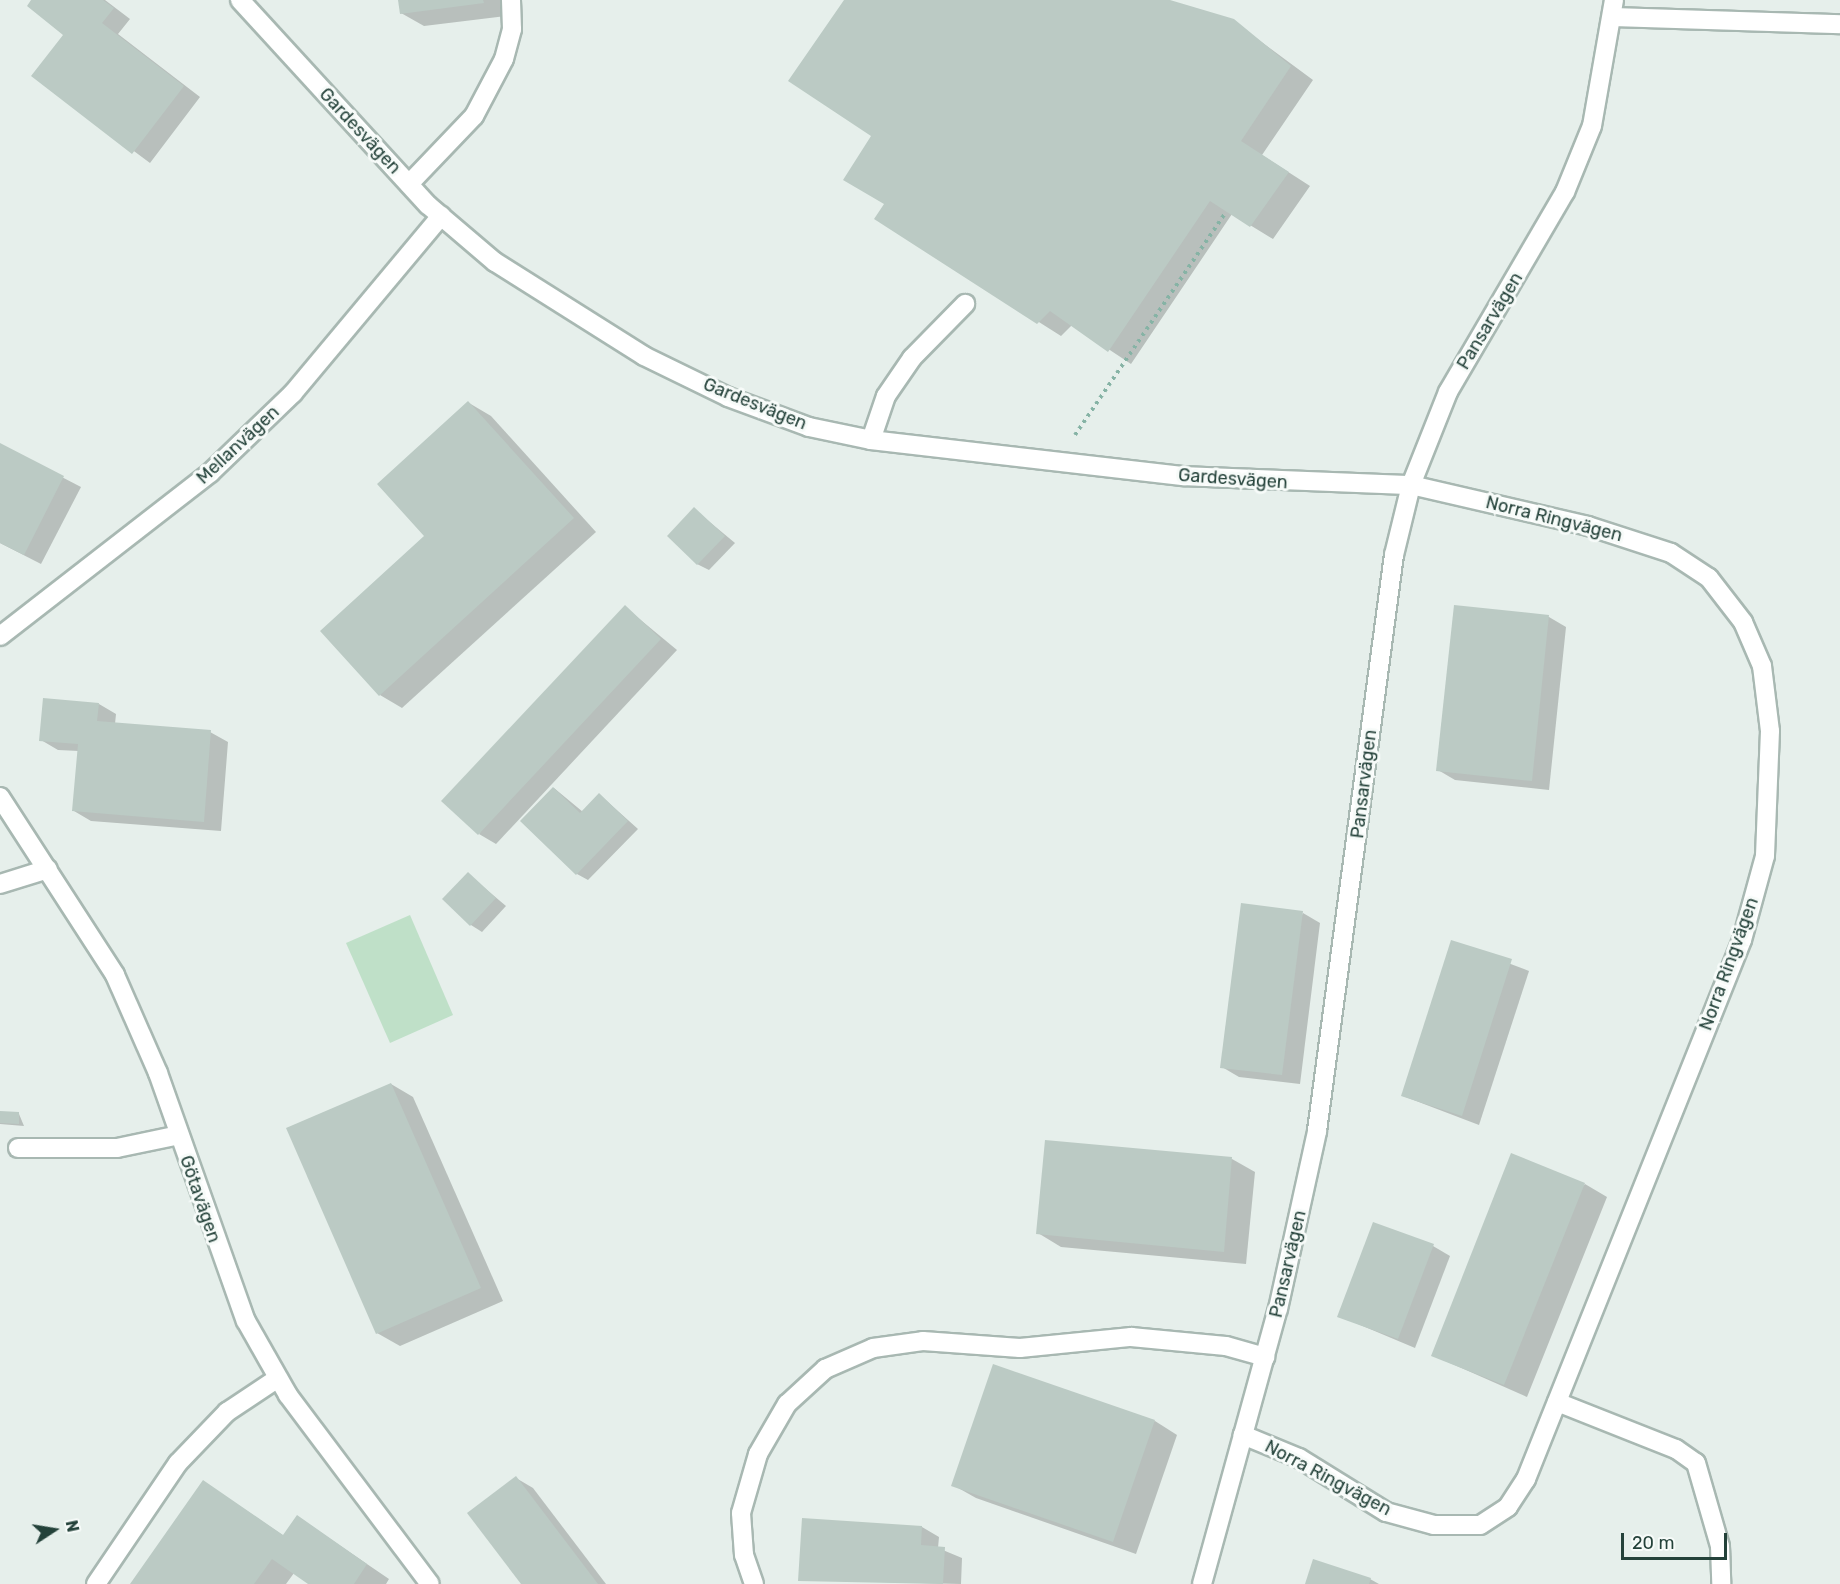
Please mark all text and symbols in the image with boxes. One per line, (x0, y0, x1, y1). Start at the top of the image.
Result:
street label: Gardesvägen (315, 83, 405, 179)
street label: Pansarvägen (1453, 269, 1527, 373)
street label: Gardesvägen (700, 373, 810, 435)
street label: Mellanvägen (192, 401, 284, 489)
street label: Gardesvägen (1177, 464, 1289, 494)
street label: Norra Ringvägen (1484, 492, 1624, 546)
street label: Pansarvägen (1347, 728, 1381, 840)
street label: Norra Ringvägen (1695, 895, 1763, 1033)
street label: Götavägen (175, 1153, 225, 1245)
street label: Pansarvägen (1265, 1208, 1311, 1320)
street label: Norra Ringvägen (1261, 1436, 1395, 1520)
north arrow (24, 1500, 84, 1560)
text: N (62, 1519, 83, 1534)
scale bar (1624, 1521, 1730, 1559)
text: 20 m (1632, 1532, 1674, 1554)

